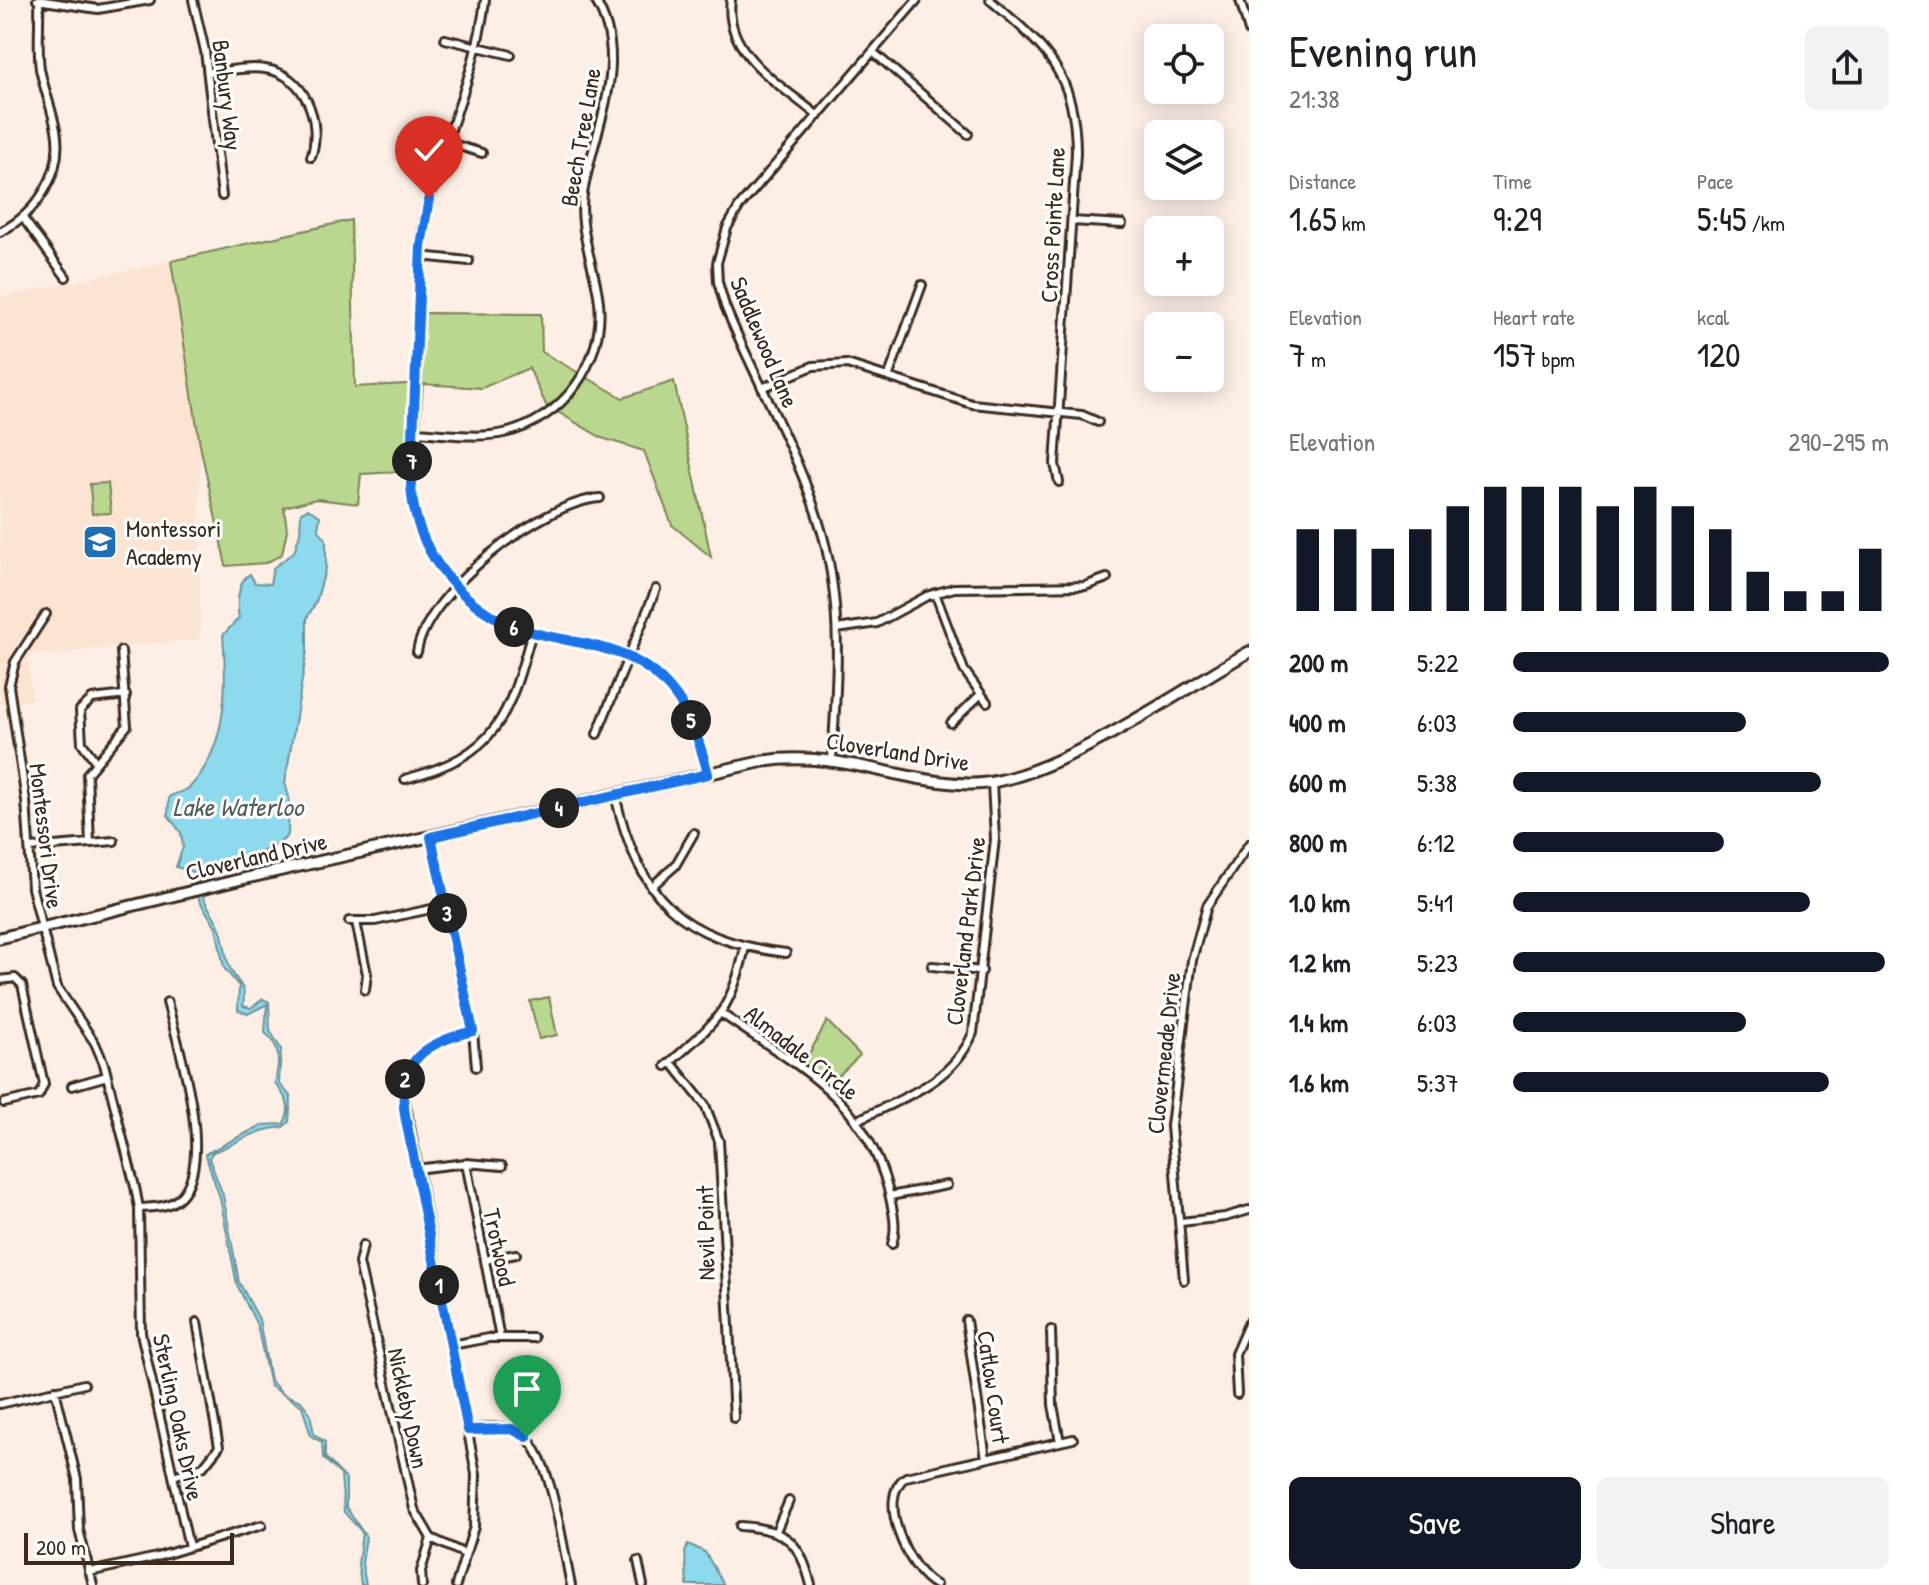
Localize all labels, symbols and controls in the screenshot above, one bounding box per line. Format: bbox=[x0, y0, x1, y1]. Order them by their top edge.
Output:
text: Evening run bbox=[1289, 21, 1477, 81]
map controls bbox=[1144, 24, 1224, 392]
button: locate bbox=[1144, 24, 1224, 104]
button: share bbox=[1805, 26, 1889, 110]
street label: Banbury Way bbox=[205, 38, 251, 152]
street label: Beech Tree Lane bbox=[552, 65, 608, 209]
text: 21:38 bbox=[1289, 81, 1340, 116]
pin bbox=[395, 116, 463, 198]
button: layers bbox=[1144, 120, 1224, 200]
icon: check bbox=[407, 128, 451, 172]
street label: Cross Pointe Lane bbox=[1032, 146, 1072, 304]
text: Distance bbox=[1289, 166, 1356, 196]
text: Time bbox=[1493, 166, 1532, 196]
text: Pace bbox=[1697, 166, 1734, 196]
text: 1.65 bbox=[1289, 196, 1337, 242]
text: 9:29 bbox=[1493, 196, 1542, 242]
text: 5:45 bbox=[1697, 196, 1746, 242]
text: km bbox=[1337, 208, 1366, 238]
text: /km bbox=[1746, 208, 1785, 238]
button: + bbox=[1144, 216, 1224, 296]
street label: Saddlewood Lane bbox=[723, 272, 807, 413]
text: Elevation bbox=[1289, 302, 1362, 332]
text: Heart rate bbox=[1493, 302, 1575, 332]
text: kcal bbox=[1697, 302, 1729, 332]
button: − bbox=[1144, 312, 1224, 392]
text: 7 bbox=[1289, 332, 1306, 378]
text: 157 bbox=[1493, 332, 1537, 378]
text: 120 bbox=[1697, 332, 1741, 378]
text: m bbox=[1306, 344, 1326, 374]
text: bpm bbox=[1537, 344, 1575, 374]
text: Elevation bbox=[1289, 424, 1375, 459]
text: 290–295 m bbox=[1788, 424, 1889, 459]
pin: 7 bbox=[392, 441, 432, 481]
text: 7 bbox=[407, 446, 417, 476]
place label: Montessori Academy bbox=[126, 512, 221, 572]
school or university icon: Montessori Academy bbox=[81, 523, 119, 561]
pin: 6 bbox=[494, 607, 534, 647]
text: 6 bbox=[510, 612, 518, 642]
text: 200 m bbox=[1289, 645, 1348, 680]
text: 5:22 bbox=[1417, 645, 1458, 680]
pin: 5 bbox=[671, 700, 711, 740]
text: 5 bbox=[686, 705, 696, 735]
text: 400 m bbox=[1289, 705, 1346, 740]
text: 6:03 bbox=[1417, 705, 1457, 740]
street label: Cloverland Drive bbox=[824, 724, 972, 778]
street label: Montessori Drive bbox=[22, 762, 72, 911]
text: 600 m bbox=[1289, 765, 1346, 800]
text: 5:38 bbox=[1417, 765, 1457, 800]
pin: 4 bbox=[539, 788, 579, 828]
water label: Lake Waterloo bbox=[173, 789, 306, 824]
text: 4 bbox=[555, 793, 563, 823]
street label: Cloverland Drive bbox=[182, 824, 330, 888]
text: 800 m bbox=[1289, 825, 1347, 860]
text: 6:12 bbox=[1417, 825, 1455, 860]
street label: Cloverland Park Drive bbox=[938, 834, 993, 1027]
text: 1.0 km bbox=[1289, 885, 1350, 920]
text: 5:41 bbox=[1417, 885, 1453, 920]
pin: 3 bbox=[427, 893, 467, 933]
text: 3 bbox=[442, 898, 452, 928]
text: 1.2 km bbox=[1289, 945, 1351, 980]
text: 5:23 bbox=[1417, 945, 1458, 980]
street label: Clovermeade Drive bbox=[1139, 970, 1187, 1135]
street label: Almadale Circle bbox=[738, 997, 866, 1107]
text: 1.4 km bbox=[1289, 1005, 1348, 1040]
text: 6:03 bbox=[1417, 1005, 1457, 1040]
pin: 2 bbox=[385, 1059, 425, 1099]
text: 2 bbox=[400, 1064, 410, 1094]
text: 1.6 km bbox=[1289, 1065, 1349, 1100]
text: 5:37 bbox=[1417, 1065, 1459, 1100]
street label: Nevil Point bbox=[688, 1185, 722, 1281]
street label: Trotwood bbox=[476, 1205, 524, 1289]
pin: 1 bbox=[419, 1265, 459, 1305]
text: 1 bbox=[435, 1270, 443, 1300]
street label: Catlow Court bbox=[970, 1329, 1018, 1446]
street label: Sterling Oaks Drive bbox=[146, 1331, 212, 1504]
street label: Nickleby Down bbox=[381, 1345, 437, 1471]
pin bbox=[493, 1355, 561, 1437]
icon: arrive bbox=[505, 1367, 549, 1411]
button: Save bbox=[1289, 1477, 1581, 1569]
button: Share bbox=[1597, 1477, 1889, 1569]
scale bar bbox=[24, 1529, 234, 1565]
text: 200 m bbox=[36, 1532, 86, 1562]

